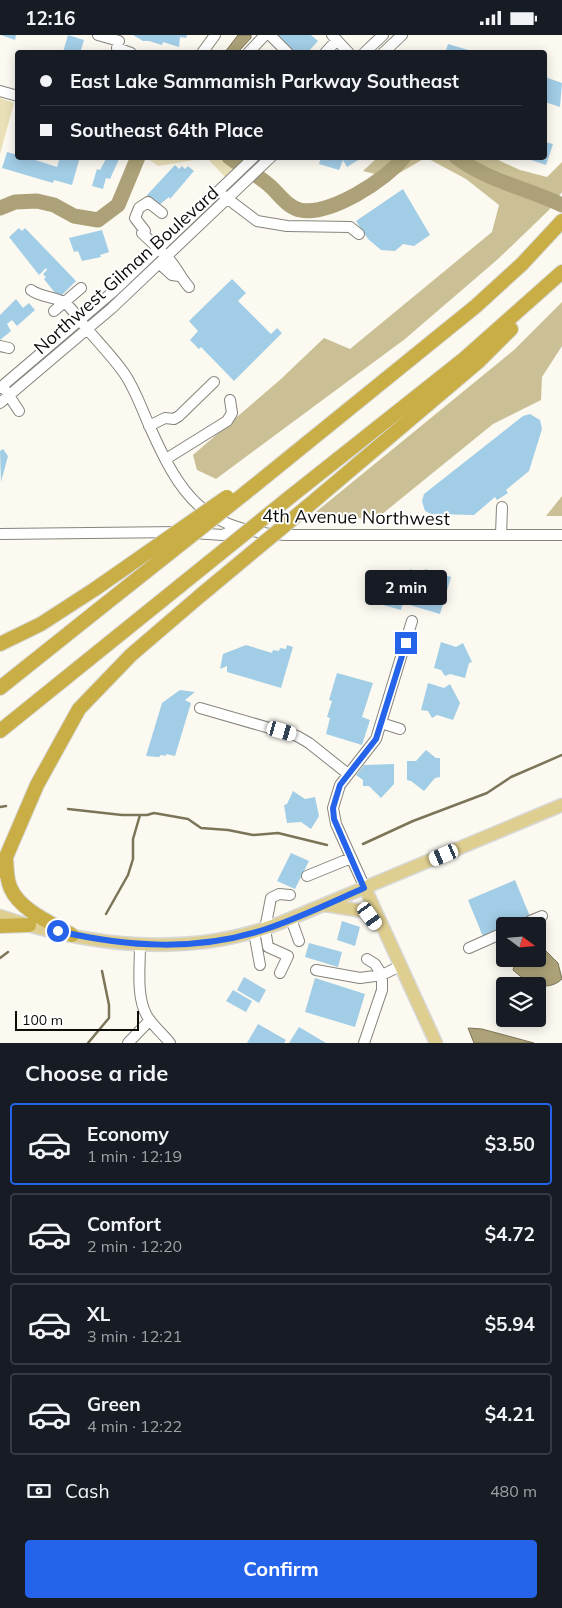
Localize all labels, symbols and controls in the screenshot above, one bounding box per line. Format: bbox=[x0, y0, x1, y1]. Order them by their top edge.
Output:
text: 12:16 bbox=[25, 6, 75, 30]
text: East Lake Sammamish Parkway Southeast bbox=[70, 69, 459, 93]
text: Southeast 64th Place bbox=[70, 118, 263, 142]
street label: Northwest Gilman Boulevard bbox=[29, 181, 223, 359]
street label: 4th Avenue Northwest bbox=[262, 504, 450, 530]
callout: 2 min bbox=[365, 571, 447, 605]
text: 2 min bbox=[385, 577, 427, 597]
route end bbox=[395, 632, 417, 654]
car bbox=[265, 720, 298, 742]
car bbox=[427, 842, 460, 868]
car bbox=[355, 899, 384, 933]
north arrow bbox=[496, 917, 546, 967]
map controls bbox=[496, 917, 546, 1027]
route start bbox=[47, 920, 69, 942]
button: layers bbox=[496, 977, 546, 1027]
scale bar bbox=[15, 1008, 139, 1031]
text: 100 m bbox=[22, 1011, 63, 1029]
text: Choose a ride bbox=[25, 1059, 168, 1087]
icon: car bbox=[27, 1122, 72, 1167]
text: Economy bbox=[87, 1122, 169, 1146]
text: $3.50 bbox=[485, 1132, 535, 1156]
text: 1 min · 12:19 bbox=[87, 1146, 182, 1166]
icon: car bbox=[27, 1212, 72, 1257]
text: Comfort bbox=[87, 1212, 161, 1236]
text: $4.72 bbox=[485, 1222, 535, 1246]
text: 2 min · 12:20 bbox=[87, 1236, 182, 1256]
icon: car bbox=[27, 1302, 72, 1347]
text: XL bbox=[87, 1302, 110, 1326]
text: $5.94 bbox=[485, 1312, 535, 1336]
text: 3 min · 12:21 bbox=[87, 1326, 182, 1346]
icon: car bbox=[27, 1392, 72, 1437]
text: Green bbox=[87, 1392, 141, 1416]
text: $4.21 bbox=[485, 1402, 535, 1426]
text: 4 min · 12:22 bbox=[87, 1416, 182, 1436]
icon: cash bbox=[25, 1477, 53, 1505]
text: Cash bbox=[65, 1479, 110, 1503]
text: 480 m bbox=[490, 1481, 537, 1501]
button: Confirm bbox=[25, 1540, 537, 1598]

